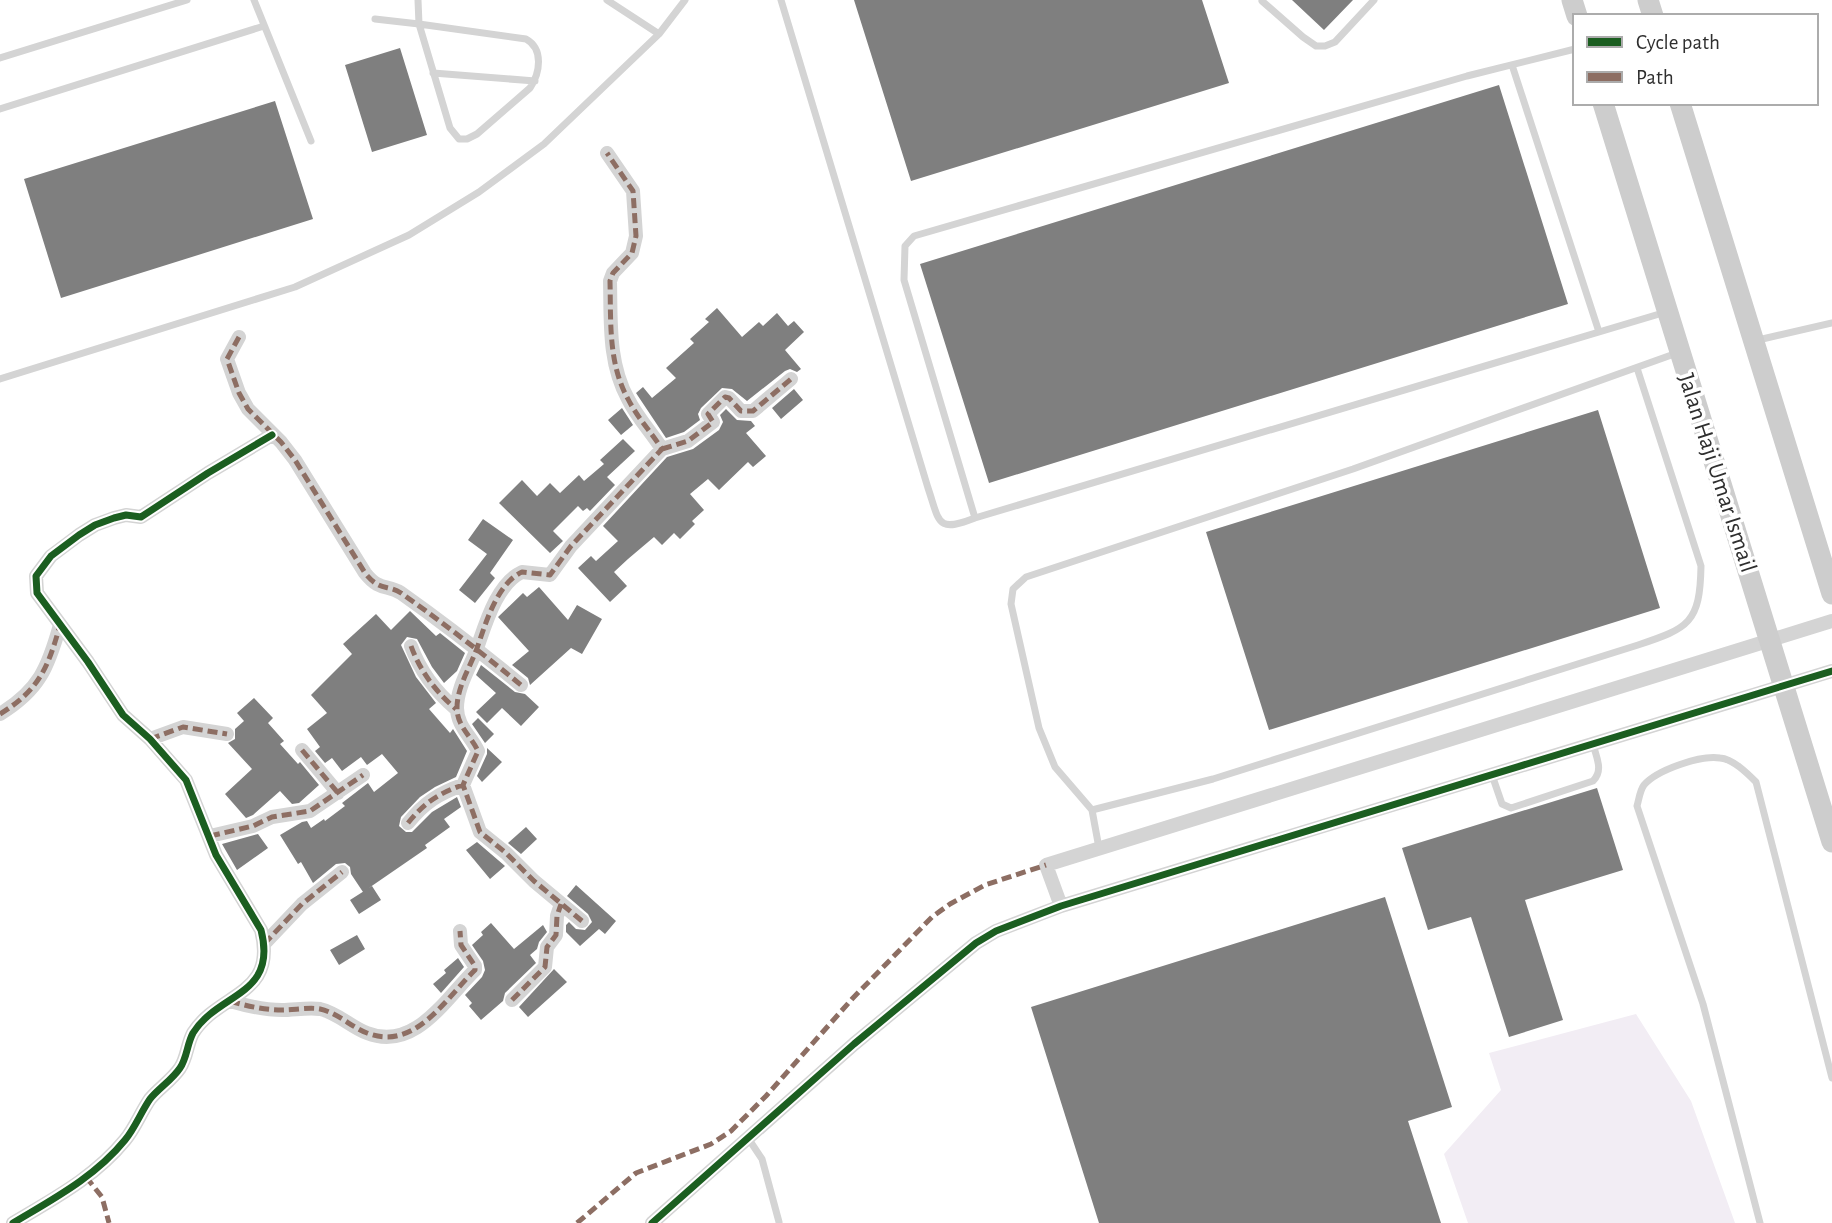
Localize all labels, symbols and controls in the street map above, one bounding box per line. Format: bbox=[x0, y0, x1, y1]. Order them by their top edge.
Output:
legend bbox=[1573, 14, 1818, 105]
text: Cycle path bbox=[1636, 32, 1720, 53]
text: Path bbox=[1636, 67, 1674, 88]
street label: Jalan Haji Umar Ismail bbox=[1674, 371, 1760, 575]

